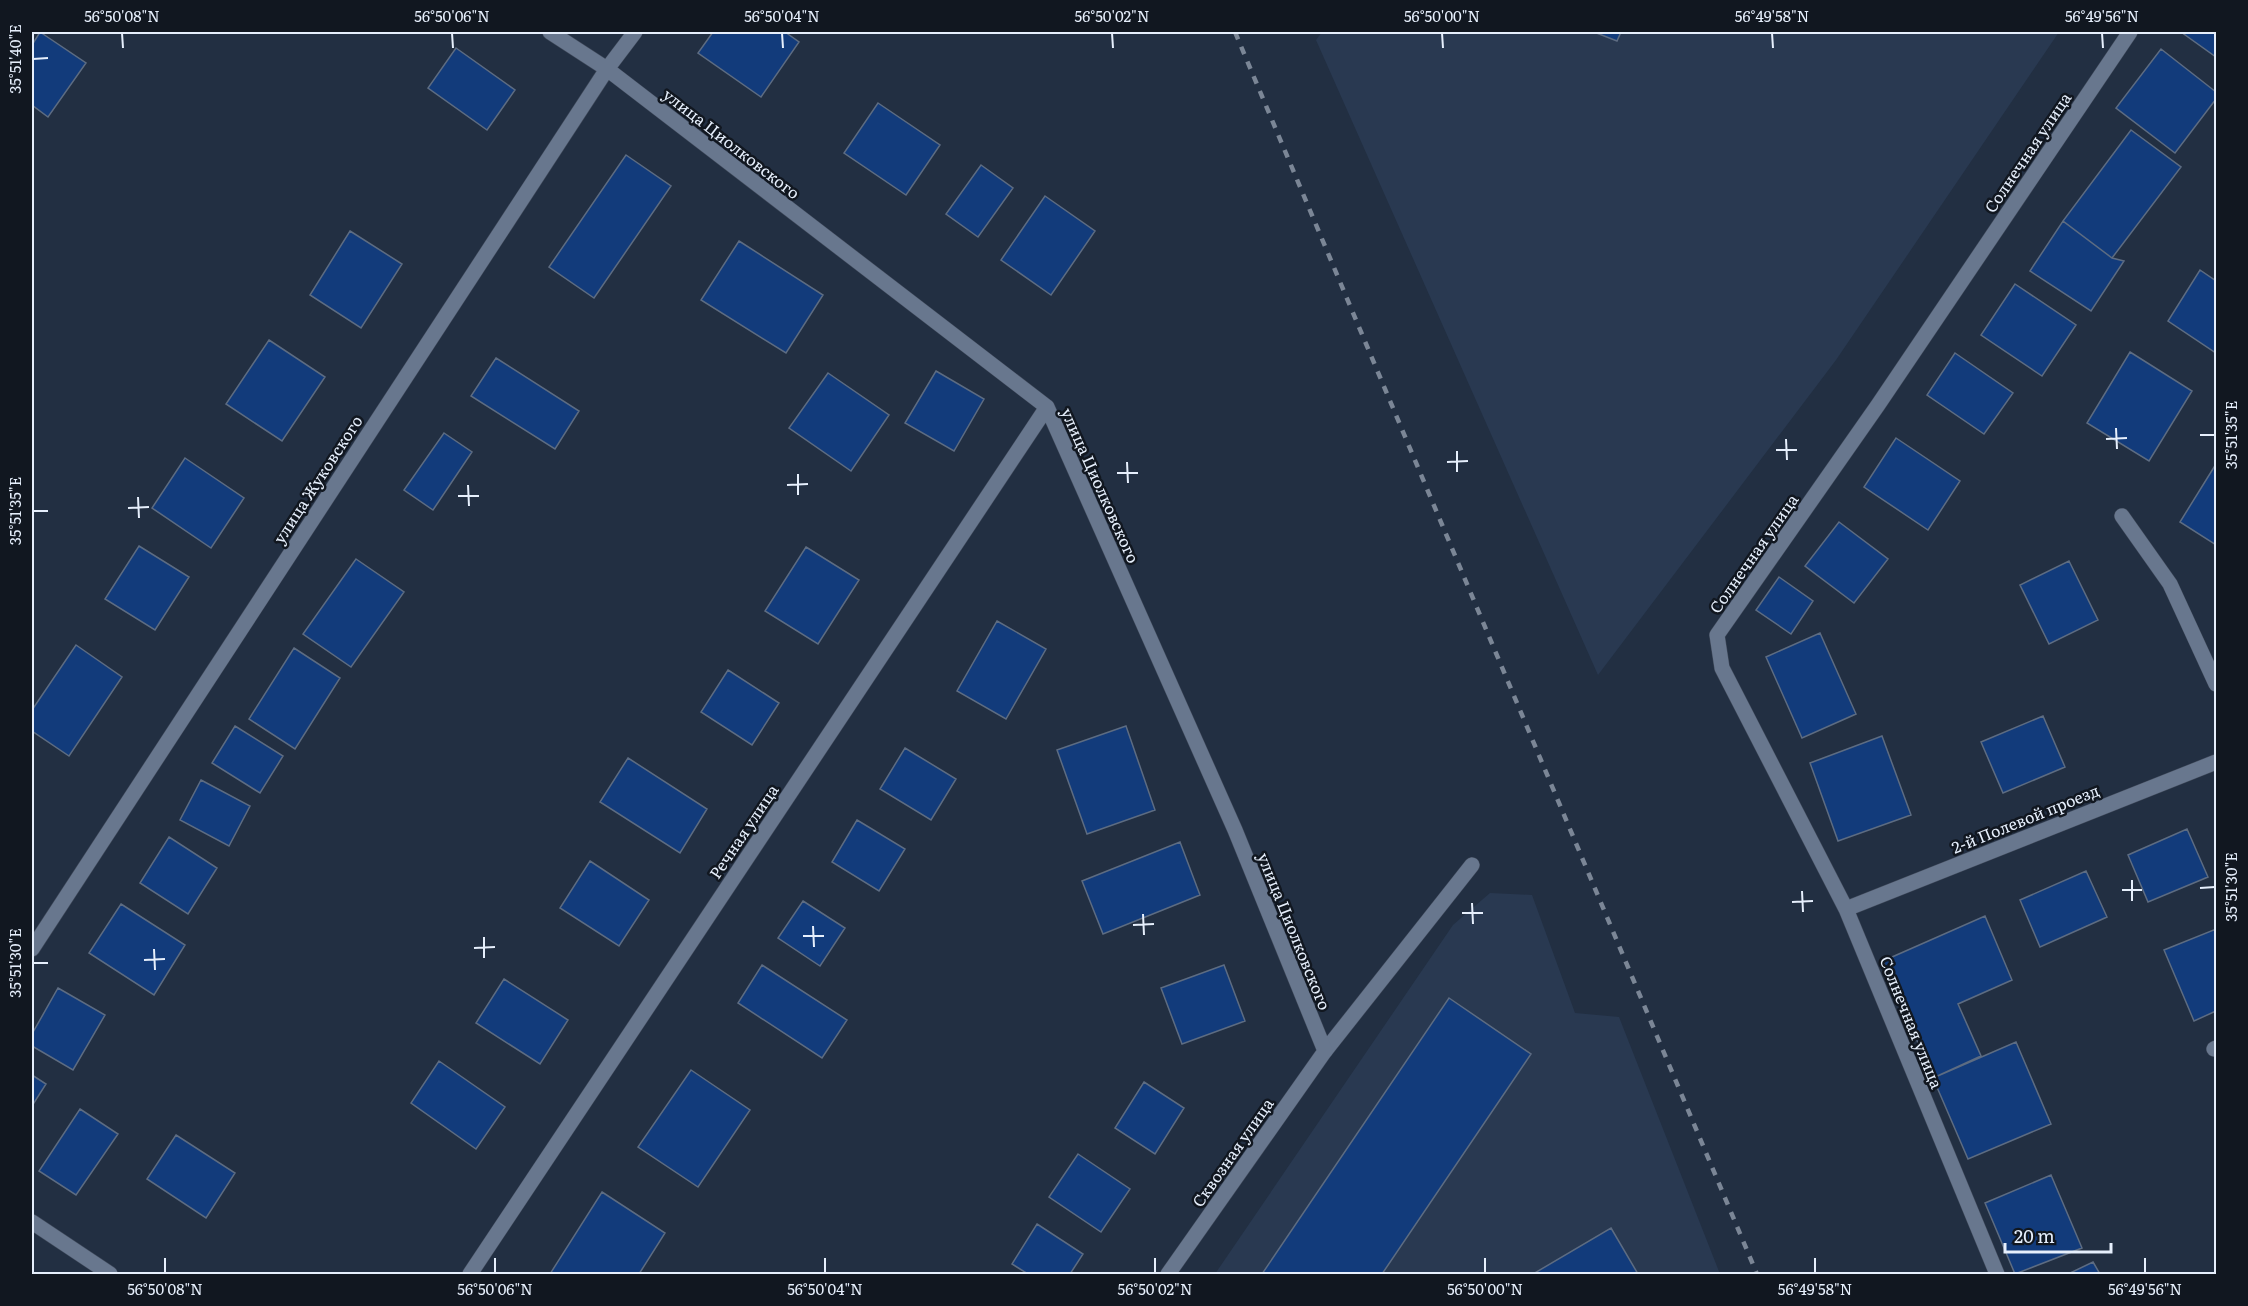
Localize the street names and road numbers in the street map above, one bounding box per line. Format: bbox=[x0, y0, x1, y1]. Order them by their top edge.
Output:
street label: улица Циолковского bbox=[659, 82, 805, 204]
street label: Солнечная улица bbox=[1978, 87, 2077, 217]
street label: улица Циолковского bbox=[1056, 404, 1146, 566]
street label: улица Жуковского bbox=[266, 410, 368, 548]
street label: Солнечная улица bbox=[1703, 488, 1803, 618]
street label: 2-й Полевой проезд bbox=[1948, 777, 2102, 859]
street label: Речная улица bbox=[703, 779, 784, 883]
street label: улица Циолковского bbox=[1252, 849, 1338, 1013]
street label: Солнечная улица bbox=[1874, 952, 1950, 1092]
street label: Сквозная улица bbox=[1185, 1092, 1279, 1211]

